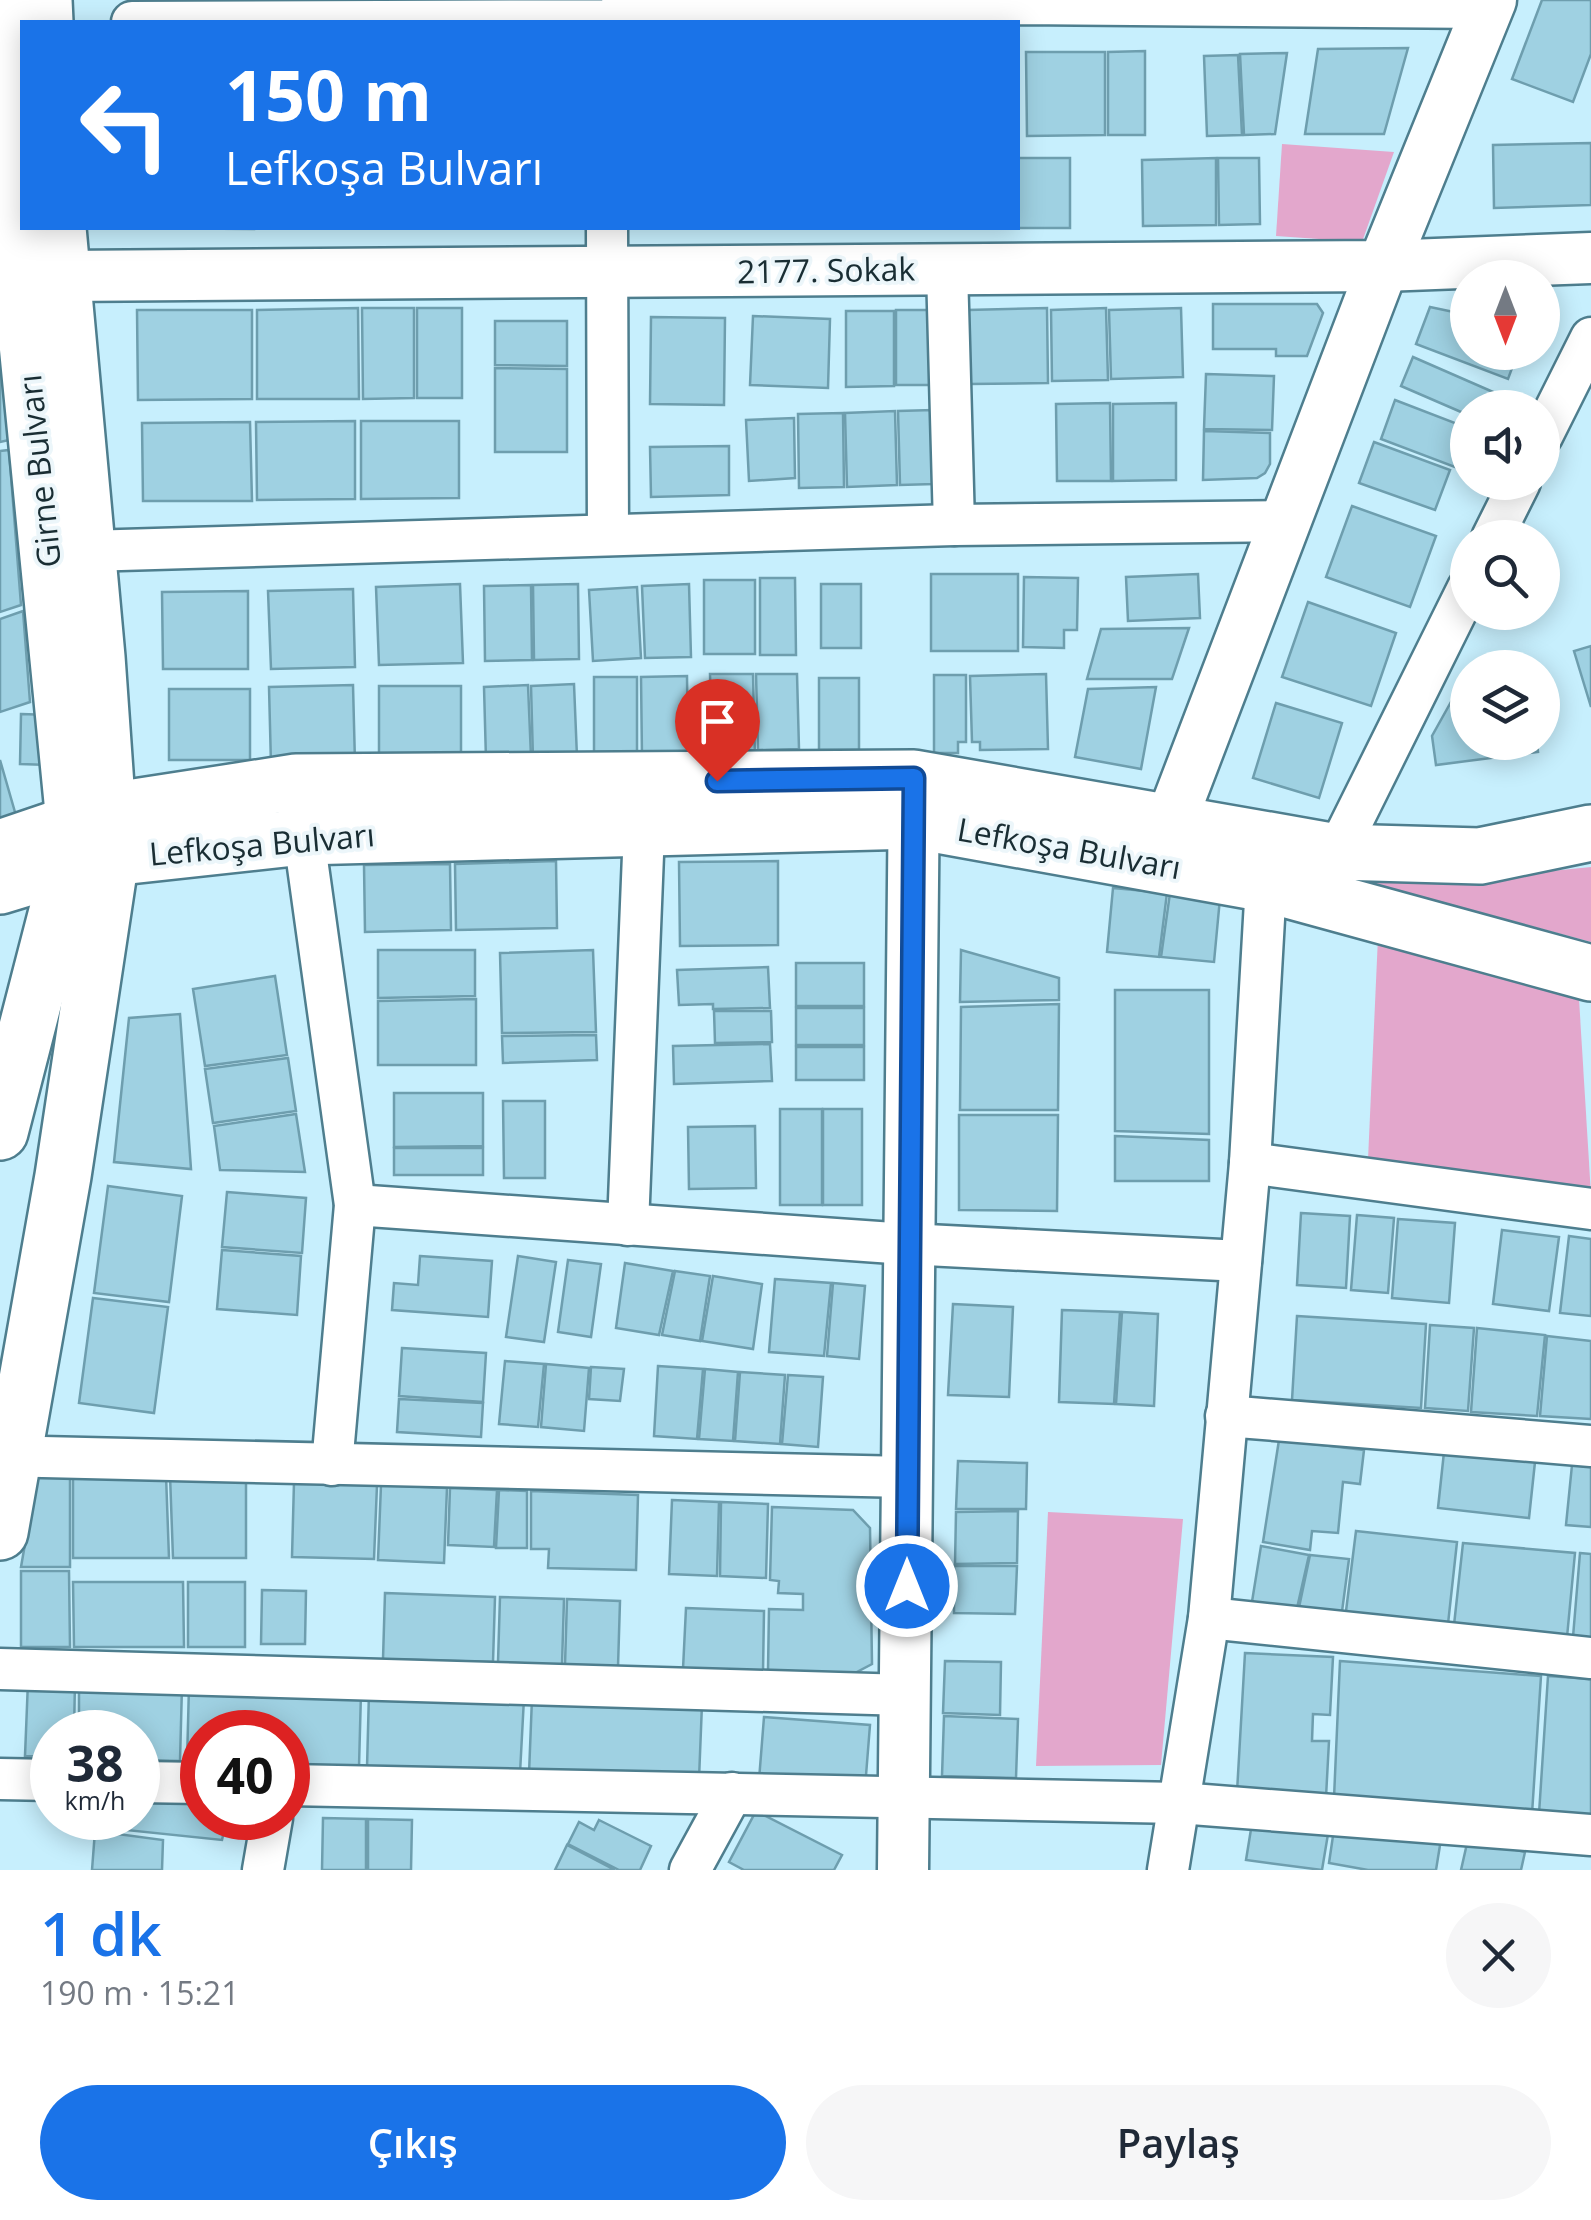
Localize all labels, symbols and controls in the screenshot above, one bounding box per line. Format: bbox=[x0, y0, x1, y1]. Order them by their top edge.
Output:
text: 150 m bbox=[225, 46, 432, 142]
icon: left bbox=[60, 60, 190, 190]
text: Lefkoşa Bulvarı bbox=[225, 137, 543, 198]
street label: 2177. Sokak bbox=[737, 246, 916, 293]
north arrow bbox=[1450, 260, 1560, 370]
map controls bbox=[1450, 260, 1560, 760]
street label: Girne Bulvarı bbox=[7, 373, 70, 570]
button: sound bbox=[1450, 390, 1560, 500]
button: search bbox=[1450, 520, 1560, 630]
button: layers bbox=[1450, 650, 1560, 760]
pin bbox=[675, 679, 760, 782]
icon: arrive bbox=[690, 694, 745, 749]
street label: Lefkoşa Bulvarı bbox=[954, 807, 1184, 888]
street label: Lefkoşa Bulvarı bbox=[147, 812, 376, 875]
position arrow bbox=[855, 1534, 959, 1638]
speed limit sign: 40 bbox=[180, 1710, 310, 1840]
text: 38 bbox=[66, 1729, 124, 1797]
text: km/h bbox=[65, 1783, 125, 1817]
text: 1 dk bbox=[40, 1892, 162, 1974]
button: close bbox=[1446, 1903, 1551, 2008]
text: 190 m · 15:21 bbox=[40, 1971, 239, 2014]
button: Çıkış bbox=[40, 2085, 786, 2200]
button: Paylaş bbox=[806, 2085, 1551, 2200]

